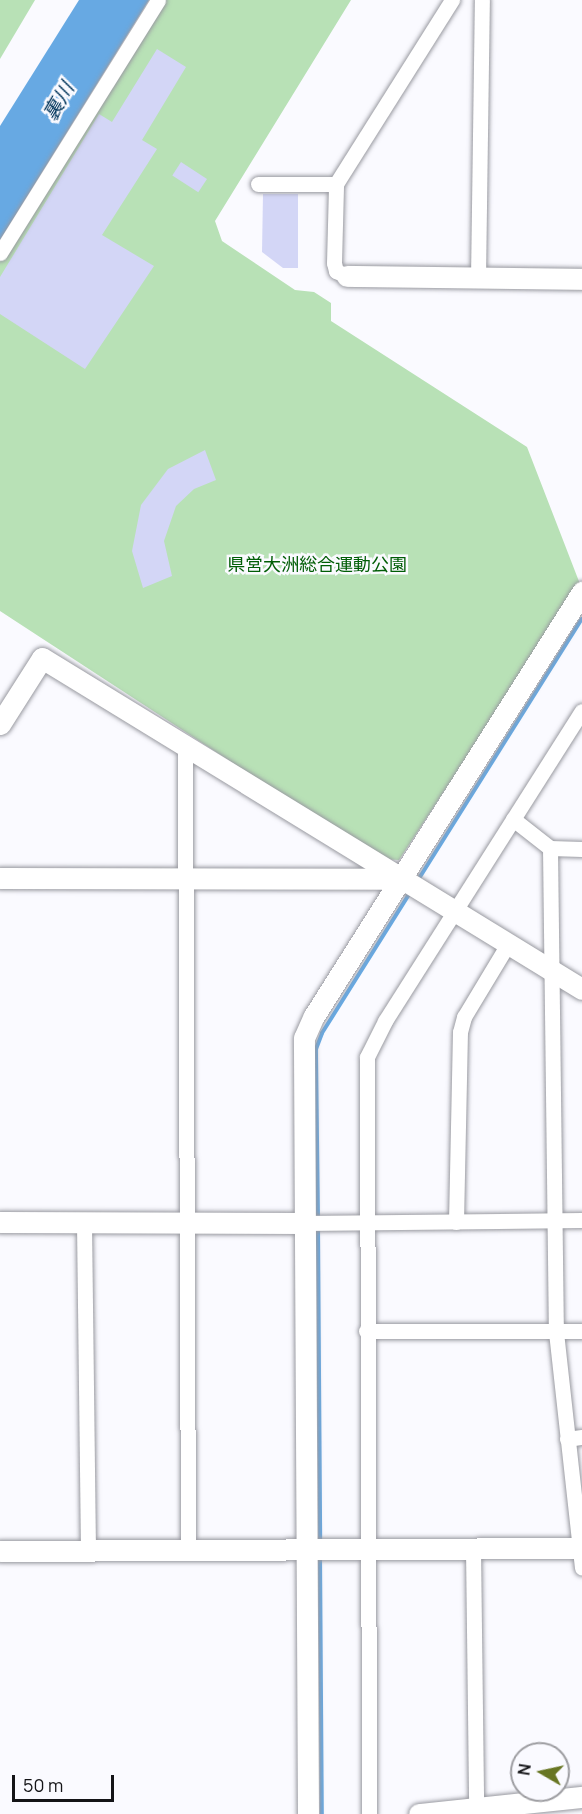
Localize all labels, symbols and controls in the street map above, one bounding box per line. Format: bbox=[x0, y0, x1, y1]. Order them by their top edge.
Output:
water label: 裏川 bbox=[38, 78, 78, 124]
park label: 県営大洲総合運動公園 bbox=[227, 553, 407, 575]
north arrow bbox=[510, 1742, 570, 1802]
text: N bbox=[512, 1762, 536, 1777]
scale bar bbox=[15, 1763, 117, 1801]
text: 50 m bbox=[23, 1773, 63, 1797]

